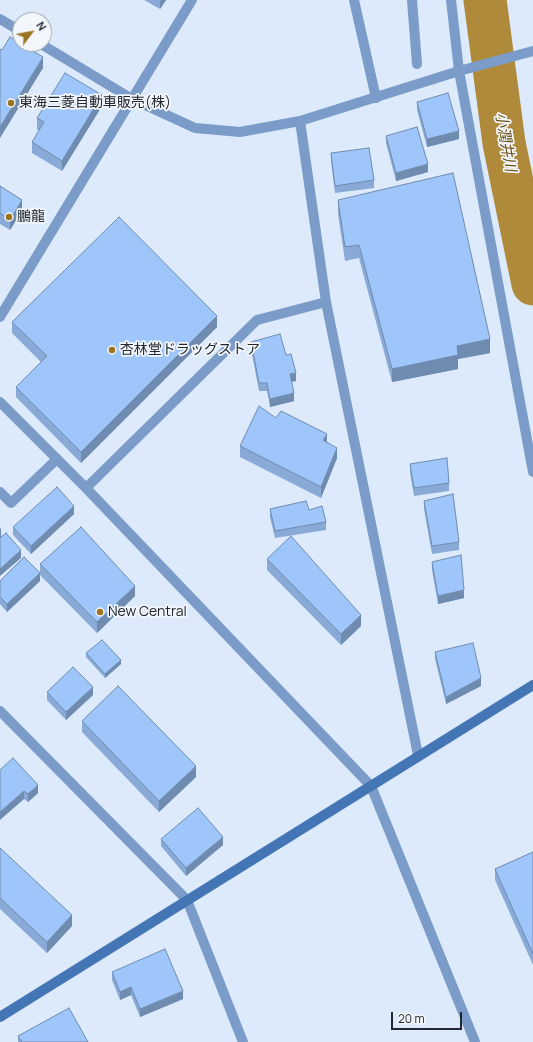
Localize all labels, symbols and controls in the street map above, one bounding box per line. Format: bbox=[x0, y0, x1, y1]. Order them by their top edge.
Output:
north arrow bbox=[12, 12, 52, 52]
text: N bbox=[33, 19, 50, 33]
place label: 東海三菱自動車販売(株) bbox=[19, 95, 171, 111]
marker: 東海三菱自動車販売(株) bbox=[6, 98, 16, 108]
water label: 小潤井川 bbox=[491, 111, 519, 173]
place label: 鵬龍 bbox=[17, 209, 45, 225]
marker: 鵬龍 bbox=[4, 212, 14, 222]
place label: 杏林堂ドラッグストア bbox=[120, 342, 260, 358]
marker: 杏林堂ドラッグストア bbox=[107, 345, 117, 355]
place label: New Central bbox=[108, 604, 187, 620]
marker: New Central bbox=[95, 607, 105, 617]
scale bar bbox=[393, 1004, 464, 1030]
text: 20 m bbox=[398, 1010, 425, 1027]

